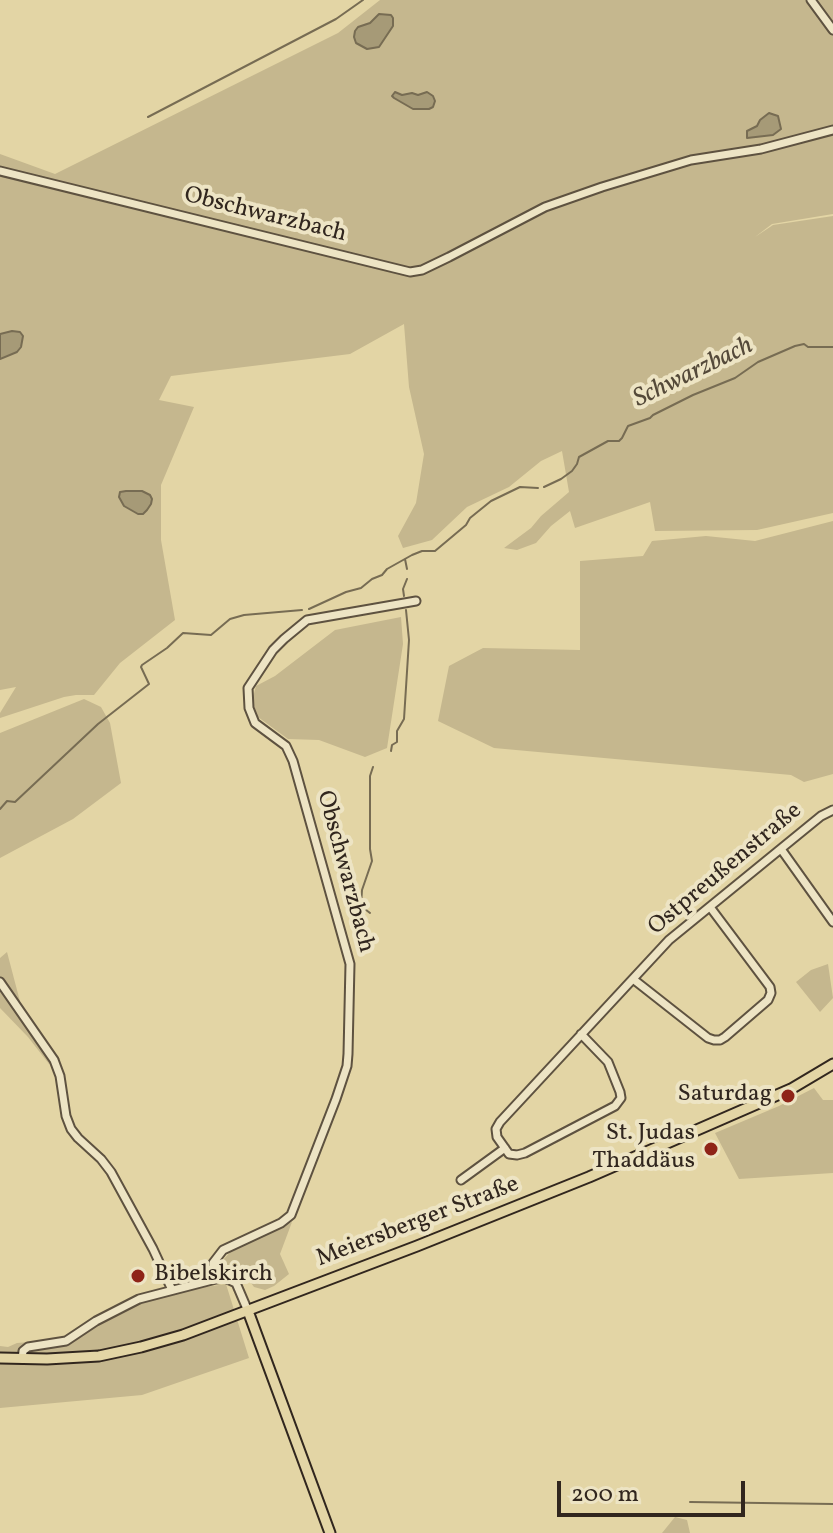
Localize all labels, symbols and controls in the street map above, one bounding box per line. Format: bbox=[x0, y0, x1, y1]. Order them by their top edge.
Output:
street label: Obschwarzbach bbox=[181, 182, 349, 250]
water label: Schwarzbach bbox=[629, 332, 759, 416]
street label: Obschwarzbach bbox=[309, 788, 379, 956]
street label: Ostpreußenstraße bbox=[643, 797, 809, 943]
place label: Saturdag bbox=[677, 1082, 772, 1110]
marker: Saturdag bbox=[779, 1087, 797, 1105]
place label: St. Judas Thaddäus bbox=[592, 1121, 695, 1177]
marker: St. Judas Thaddäus bbox=[702, 1140, 720, 1158]
street label: Meiersberger Straße bbox=[313, 1171, 523, 1275]
place label: Bibelskirch bbox=[154, 1262, 273, 1290]
marker: Bibelskirch bbox=[129, 1267, 147, 1285]
scale bar bbox=[561, 1465, 749, 1515]
text: 200 m bbox=[571, 1478, 639, 1512]

